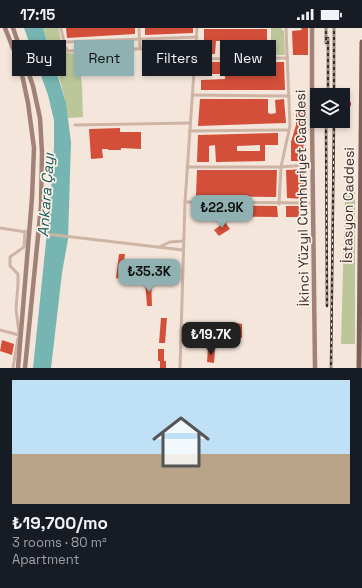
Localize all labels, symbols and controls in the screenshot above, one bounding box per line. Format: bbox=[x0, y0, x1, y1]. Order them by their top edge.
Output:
text: 17:15 bbox=[20, 5, 55, 24]
chip: Buy bbox=[12, 40, 66, 76]
chip: Rent bbox=[74, 40, 134, 76]
chip: Filters bbox=[142, 40, 212, 76]
chip: New bbox=[220, 40, 276, 76]
map controls bbox=[310, 88, 350, 128]
button: layers bbox=[310, 88, 350, 128]
street label: İkinci Yüzyıl Cumhuriyet Caddesi bbox=[291, 90, 313, 306]
street label: İstasyon Caddesi bbox=[338, 147, 358, 263]
water label: Ankara Çayı bbox=[33, 151, 58, 238]
pin: ₺22.9K bbox=[189, 195, 255, 229]
text: ₺22.9K bbox=[200, 199, 244, 216]
pin: ₺35.3K bbox=[116, 259, 182, 293]
text: ₺35.3K bbox=[127, 263, 171, 280]
pin: ₺19.7K bbox=[178, 322, 244, 356]
text: ₺19.7K bbox=[191, 326, 231, 343]
icon: home bbox=[145, 406, 217, 478]
text: ₺19,700/mo bbox=[12, 512, 108, 534]
text: 3 rooms · 80 m² bbox=[12, 534, 107, 551]
text: Apartment bbox=[12, 551, 80, 568]

